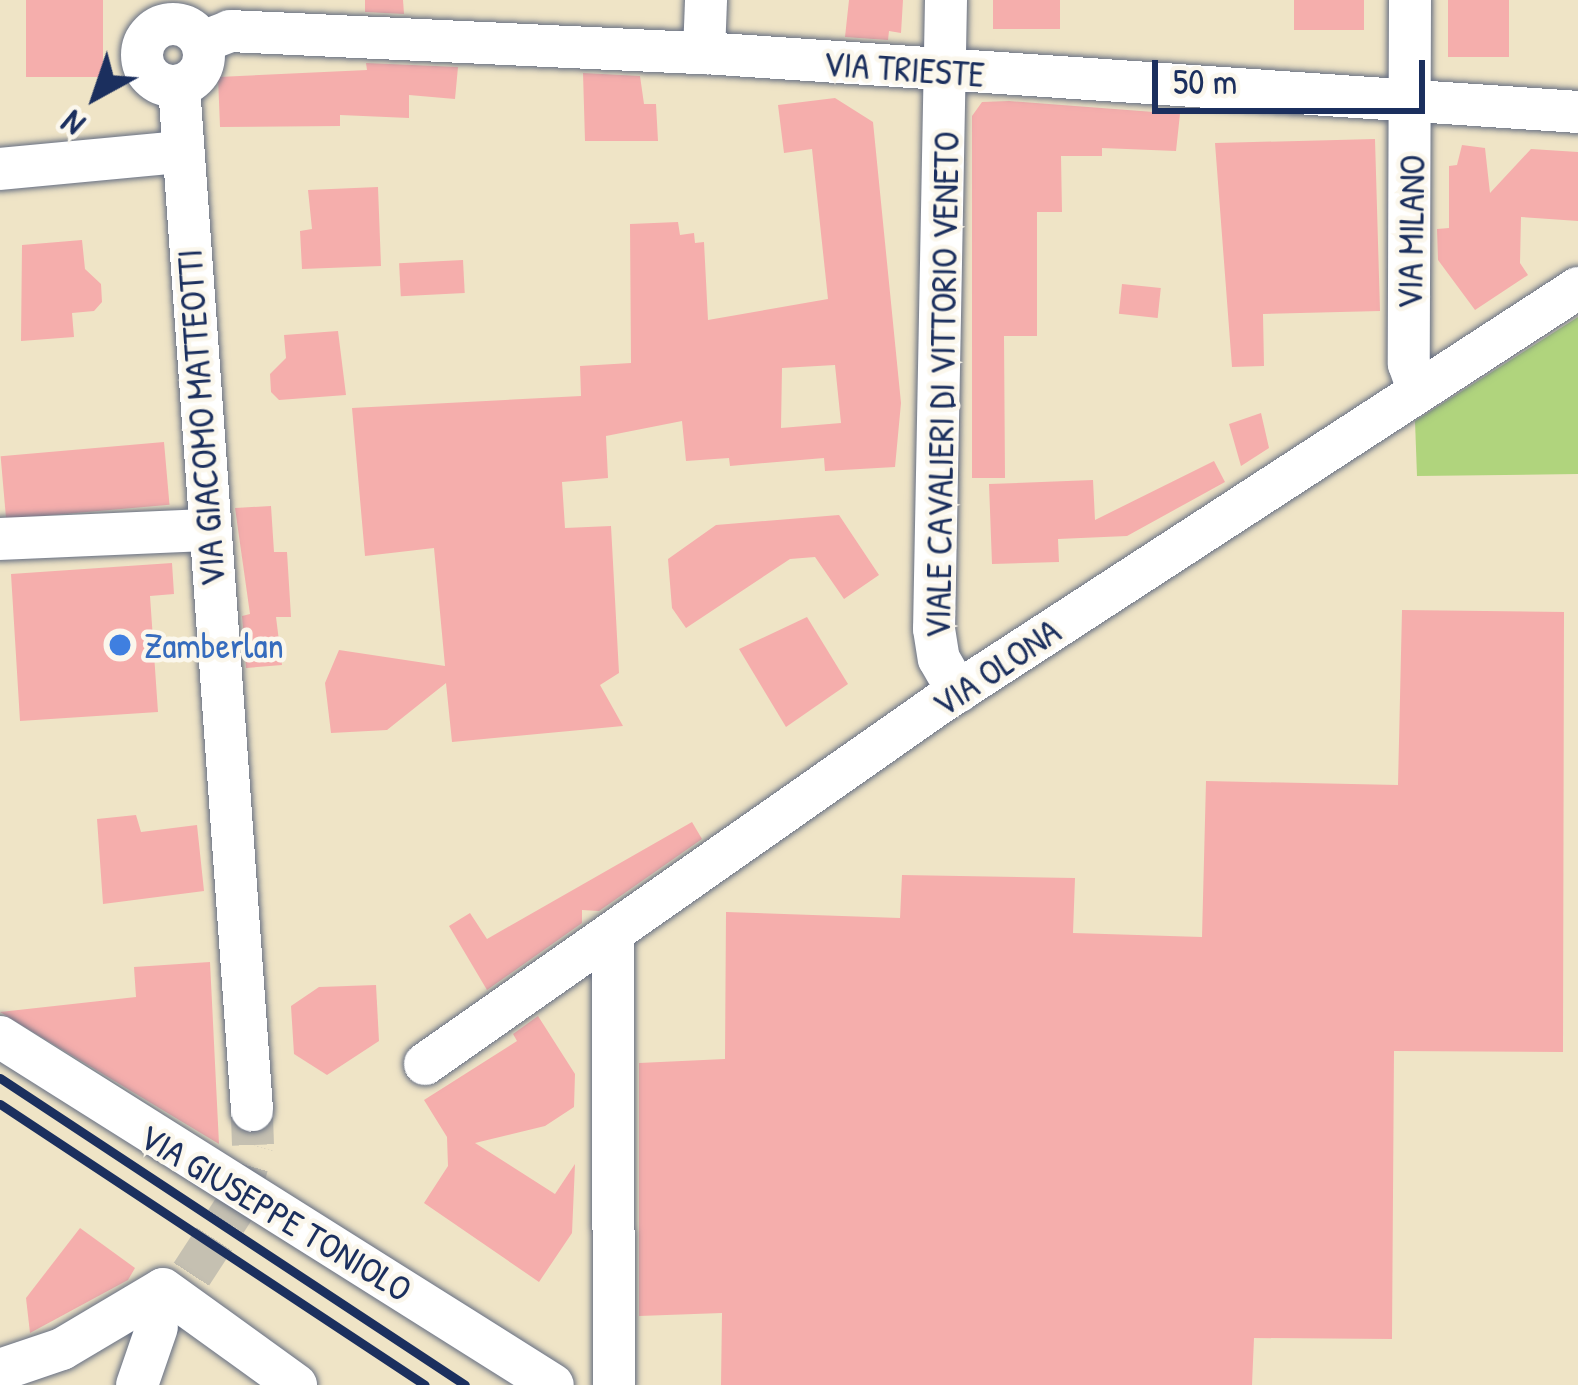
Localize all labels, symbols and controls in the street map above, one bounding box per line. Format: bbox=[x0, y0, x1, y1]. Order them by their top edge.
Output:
north arrow bbox=[36, 36, 156, 156]
scale bar bbox=[1158, 36, 1431, 110]
street label: VIA TRIESTE bbox=[822, 41, 986, 95]
text: 50 m bbox=[1173, 56, 1237, 105]
text: N bbox=[52, 101, 94, 146]
street label: VIALE CAVALIERI DI VITTORIO VENETO bbox=[915, 131, 967, 639]
street label: VIA MILANO bbox=[1387, 154, 1433, 310]
street label: VIA GIACOMO MATTEOTTI bbox=[167, 248, 233, 588]
street label: VIA OLONA bbox=[924, 609, 1068, 725]
place label: Zamberlan bbox=[144, 623, 284, 667]
marker: Zamberlan bbox=[107, 632, 133, 658]
street label: VIA GIUSEPPE TONIOLO bbox=[132, 1114, 420, 1310]

